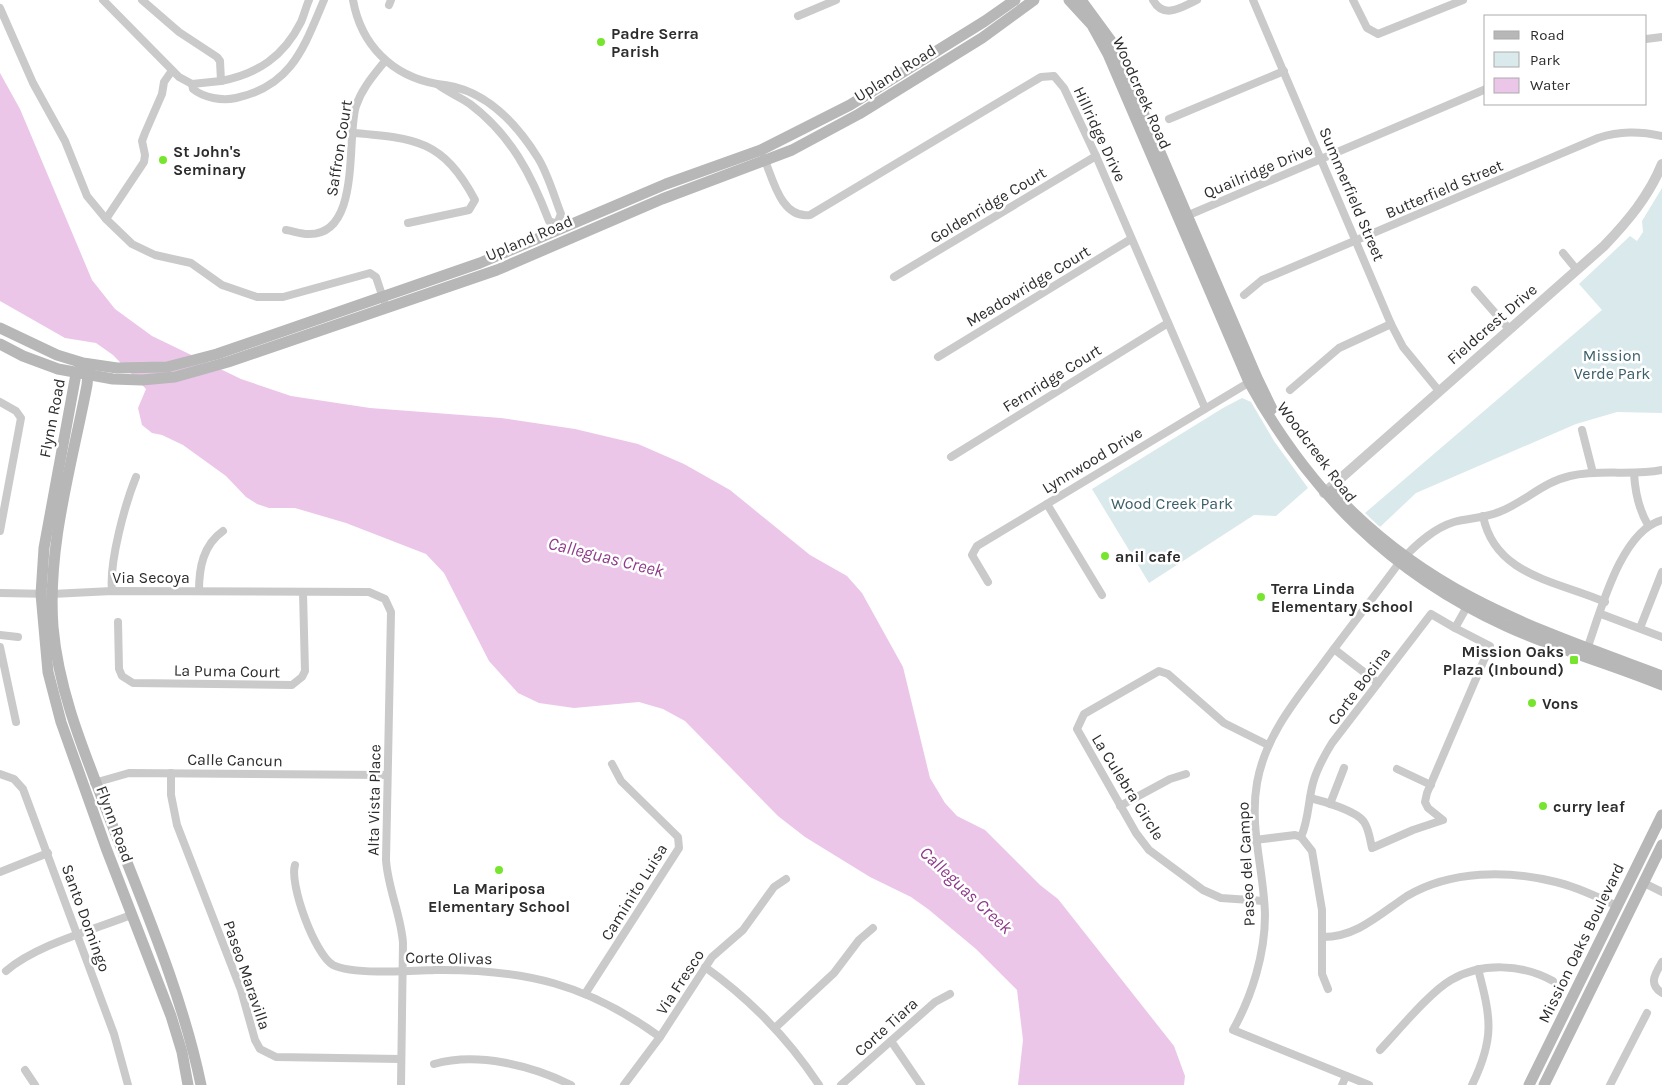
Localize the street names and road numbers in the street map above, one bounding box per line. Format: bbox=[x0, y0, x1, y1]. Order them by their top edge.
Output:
street label: Woodcreek Road bbox=[1109, 34, 1175, 152]
street label: Upland Road bbox=[851, 40, 939, 106]
street label: Hillridge Drive bbox=[1070, 83, 1130, 185]
street label: Saffron Court bbox=[322, 98, 356, 198]
street label: Summerfield Street bbox=[1315, 124, 1389, 264]
street label: Quailridge Drive bbox=[1201, 139, 1315, 203]
street label: Butterfield Street bbox=[1382, 156, 1506, 222]
street label: Goldenridge Court bbox=[927, 163, 1049, 247]
street label: Upland Road bbox=[483, 211, 575, 265]
street label: Meadowridge Court bbox=[962, 241, 1094, 331]
street label: Fieldcrest Drive bbox=[1443, 280, 1541, 368]
street label: Fernridge Court bbox=[999, 340, 1105, 416]
street label: Flynn Road bbox=[35, 377, 69, 459]
street label: Woodcreek Road bbox=[1273, 398, 1361, 506]
street label: Lynnwood Drive bbox=[1038, 423, 1146, 497]
street label: Via Secoya bbox=[112, 568, 190, 587]
street label: Corte Bocina bbox=[1324, 643, 1394, 729]
street label: La Puma Court bbox=[174, 661, 280, 681]
street label: La Culebra Circle bbox=[1088, 730, 1168, 844]
street label: Alta Vista Place bbox=[364, 744, 384, 856]
street label: Calle Cancun bbox=[187, 750, 283, 770]
street label: Flynn Road bbox=[92, 783, 138, 865]
street label: Paseo del Campo bbox=[1233, 801, 1259, 927]
street label: Caminito Luisa bbox=[597, 840, 671, 944]
street label: Mission Oaks Boulevard bbox=[1534, 860, 1628, 1026]
street label: Santo Domingo bbox=[58, 862, 114, 974]
street label: Paseo Maravilla bbox=[219, 918, 275, 1032]
street label: Via Fresco bbox=[652, 946, 708, 1018]
street label: Corte Olivas bbox=[405, 948, 493, 968]
street label: Corte Tiara bbox=[850, 994, 922, 1060]

